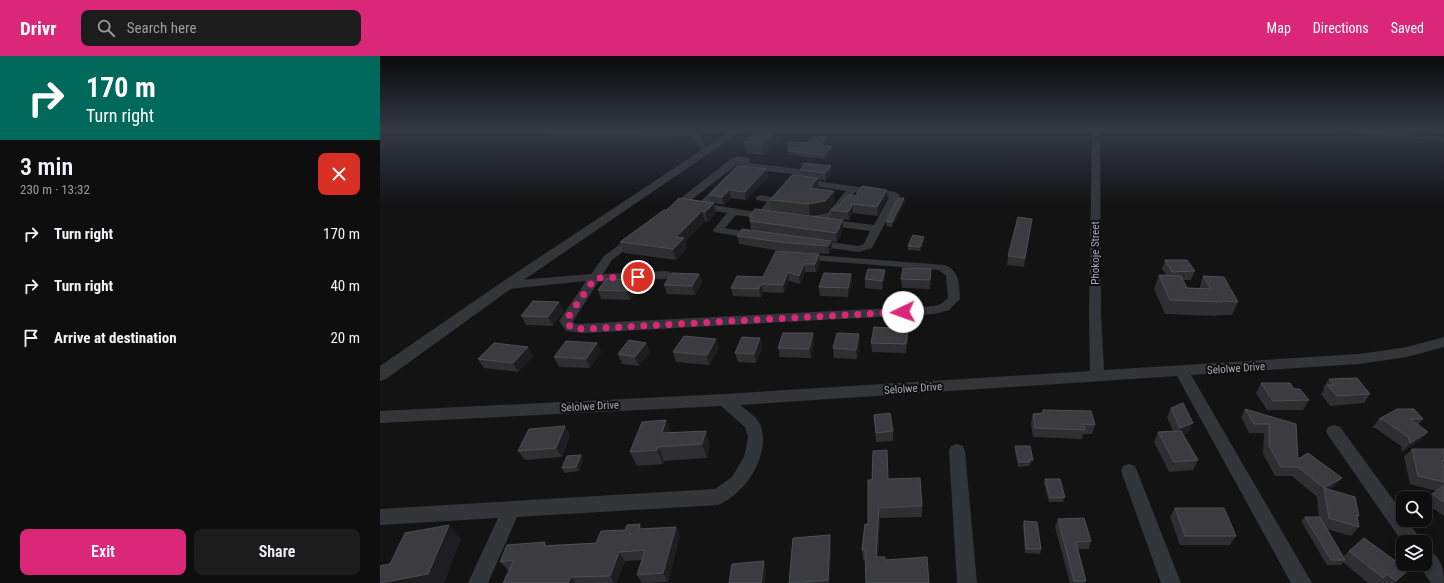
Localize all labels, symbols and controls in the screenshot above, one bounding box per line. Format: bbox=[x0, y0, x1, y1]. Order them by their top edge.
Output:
search box bbox=[81, 10, 361, 46]
text: Drivr bbox=[20, 17, 57, 40]
icon: search bbox=[95, 17, 117, 39]
text: Search here bbox=[127, 19, 196, 37]
text: Map bbox=[1267, 20, 1291, 36]
text: Directions bbox=[1313, 20, 1369, 36]
text: Saved bbox=[1391, 20, 1424, 36]
text: 170 m bbox=[86, 71, 156, 104]
icon: right bbox=[20, 72, 72, 124]
text: Turn right bbox=[86, 105, 154, 126]
text: 3 min bbox=[20, 153, 73, 181]
button: close bbox=[318, 153, 360, 195]
text: 230 m · 13:32 bbox=[20, 182, 90, 197]
street label: Phokoje Street bbox=[1089, 221, 1102, 285]
icon: right bbox=[20, 223, 42, 245]
text: Turn right bbox=[54, 225, 113, 243]
text: 170 m bbox=[323, 225, 360, 243]
pin bbox=[621, 260, 655, 294]
icon: arrive bbox=[627, 266, 649, 288]
icon: right bbox=[20, 275, 42, 297]
text: Turn right bbox=[54, 277, 113, 295]
text: 40 m bbox=[330, 277, 360, 295]
position arrow bbox=[882, 291, 924, 333]
icon: arrive bbox=[20, 327, 42, 349]
text: Arrive at destination bbox=[54, 329, 177, 347]
text: 20 m bbox=[330, 329, 360, 347]
street label: Selolwe Drive bbox=[1207, 360, 1266, 377]
street label: Selolwe Drive bbox=[884, 380, 943, 397]
street label: Selolwe Drive bbox=[561, 398, 619, 415]
map controls bbox=[1396, 491, 1432, 571]
button: search bbox=[1396, 491, 1432, 527]
button: Exit bbox=[20, 529, 186, 575]
button: Share bbox=[194, 529, 360, 575]
button: layers bbox=[1396, 535, 1432, 571]

